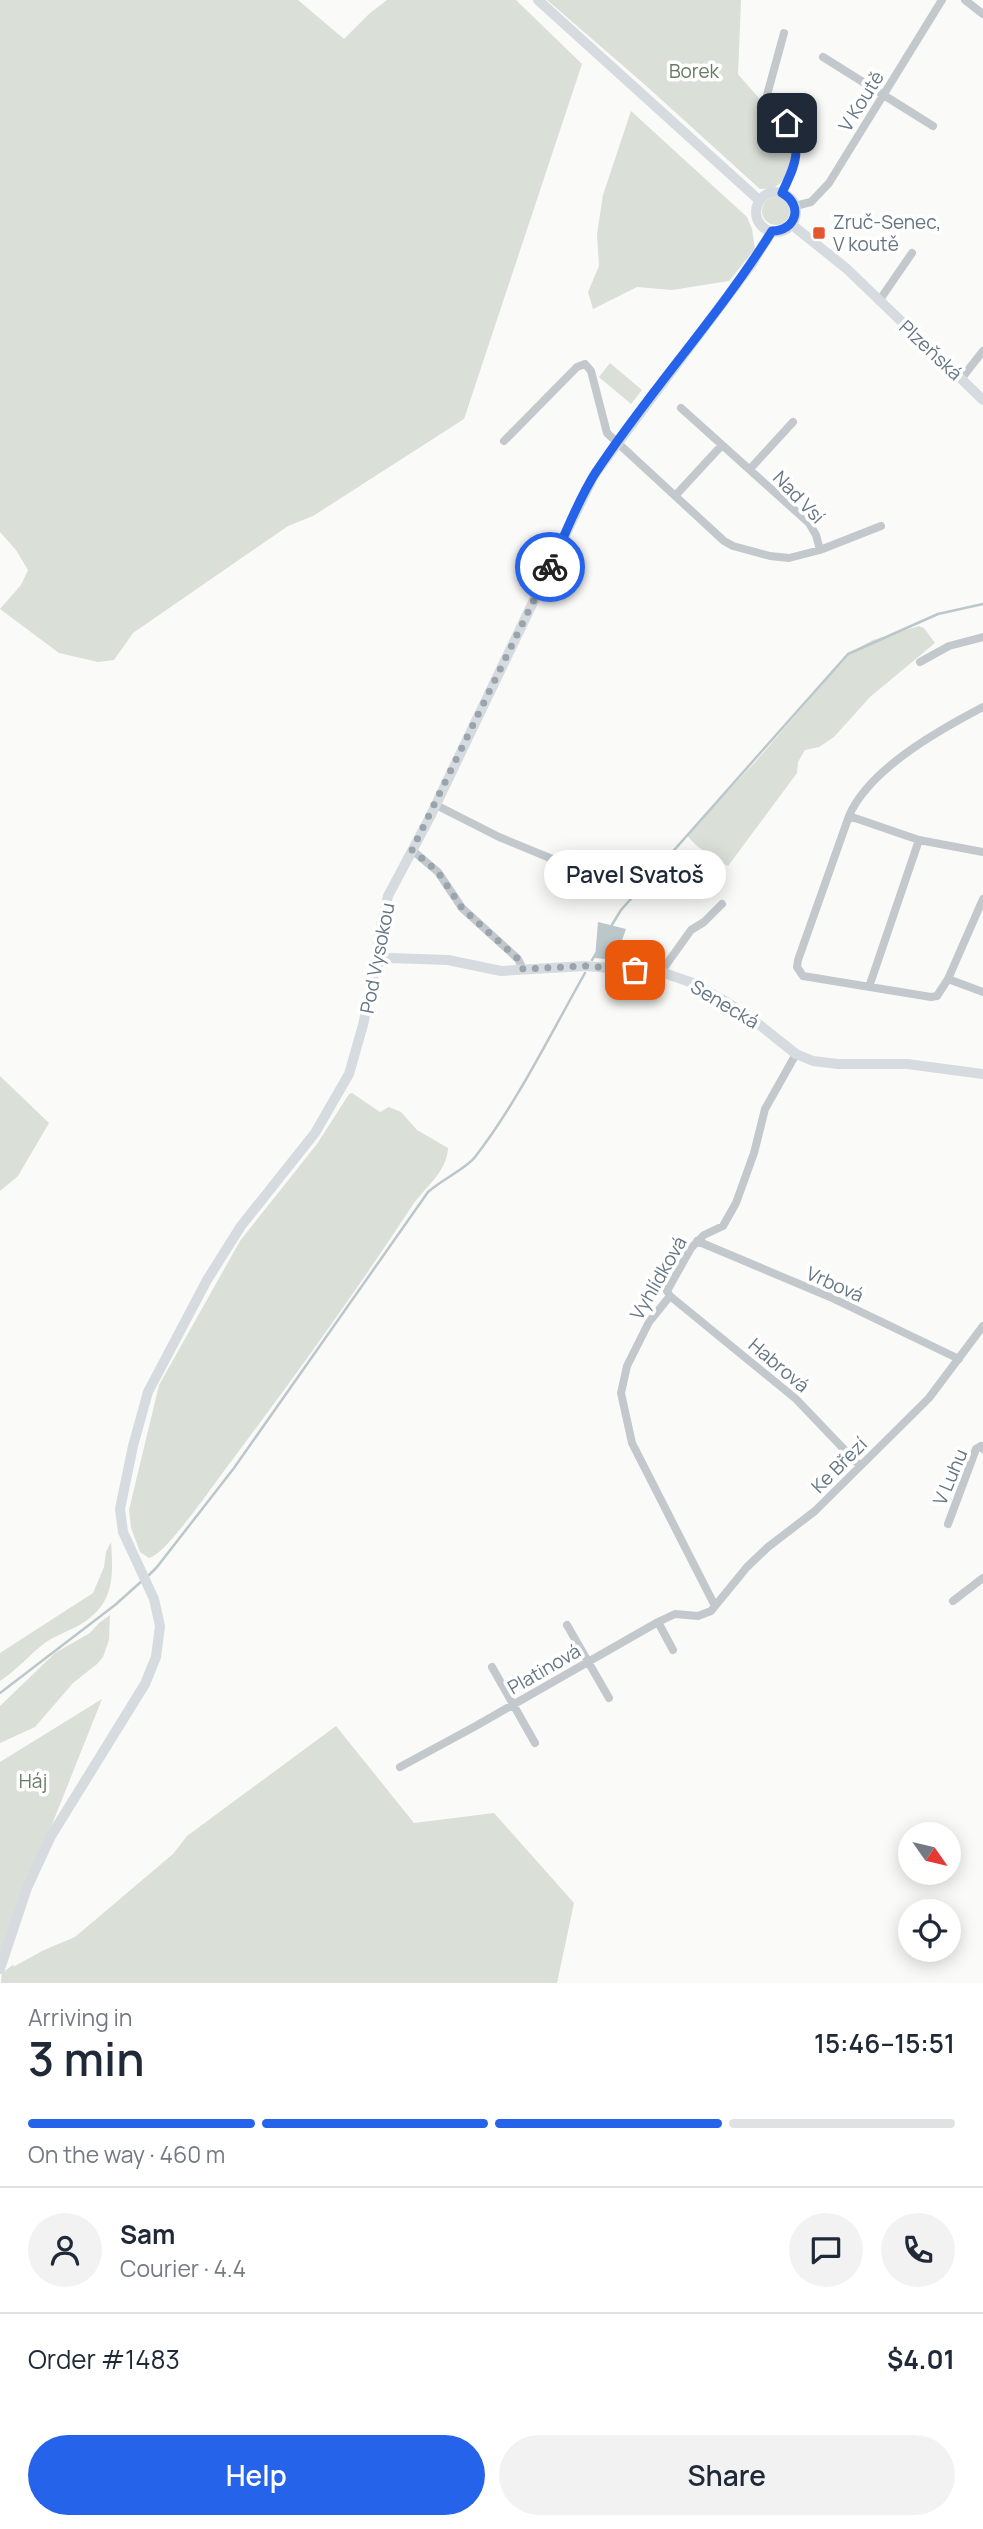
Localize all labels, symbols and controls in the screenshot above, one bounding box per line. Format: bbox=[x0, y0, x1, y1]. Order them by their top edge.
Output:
park label: Borek bbox=[669, 58, 720, 84]
street label: V Koutě bbox=[832, 66, 890, 136]
pin bbox=[757, 93, 817, 153]
icon: home bbox=[768, 104, 806, 142]
place label: Zruč-Senec, V koutě bbox=[833, 209, 941, 257]
marker: Zruč-Senec, V koutě bbox=[811, 225, 827, 241]
street label: Plzeňská bbox=[894, 314, 968, 386]
street label: Nad Vsí bbox=[767, 465, 831, 529]
courier bbox=[515, 532, 585, 602]
icon: bike bbox=[531, 548, 569, 586]
callout: Pavel Svatoš bbox=[544, 851, 726, 900]
text: Pavel Svatoš bbox=[566, 858, 704, 890]
street label: Pod Vysokou bbox=[354, 900, 400, 1016]
pin bbox=[605, 940, 665, 1000]
icon: bag bbox=[616, 951, 654, 989]
street label: Senecká bbox=[686, 973, 764, 1035]
street label: Vyhlídková bbox=[624, 1231, 692, 1325]
street label: Vrbová bbox=[802, 1260, 868, 1308]
street label: Habrová bbox=[743, 1332, 815, 1398]
street label: Ke Březí bbox=[805, 1431, 873, 1499]
street label: V Luhu bbox=[927, 1445, 973, 1509]
street label: Platinová bbox=[503, 1638, 585, 1700]
park label: Háj bbox=[19, 1768, 47, 1794]
north arrow bbox=[898, 1822, 961, 1885]
map controls bbox=[898, 1822, 961, 1962]
button: locate bbox=[898, 1899, 961, 1962]
text: Arriving in bbox=[28, 2001, 133, 2033]
text: 15:46–15:51 bbox=[814, 2025, 955, 2061]
text: 3 min bbox=[28, 2027, 145, 2090]
text: On the way · 460 m bbox=[28, 2138, 225, 2170]
button: person bbox=[28, 2213, 102, 2287]
button: chat bbox=[789, 2213, 863, 2287]
button: phone bbox=[881, 2213, 955, 2287]
text: Sam bbox=[120, 2216, 175, 2252]
text: Courier · 4.4 bbox=[120, 2252, 246, 2284]
text: Order #1483 bbox=[28, 2341, 180, 2377]
text: $4.01 bbox=[887, 2341, 955, 2377]
button: Help bbox=[28, 2435, 485, 2515]
button: Share bbox=[499, 2435, 955, 2515]

